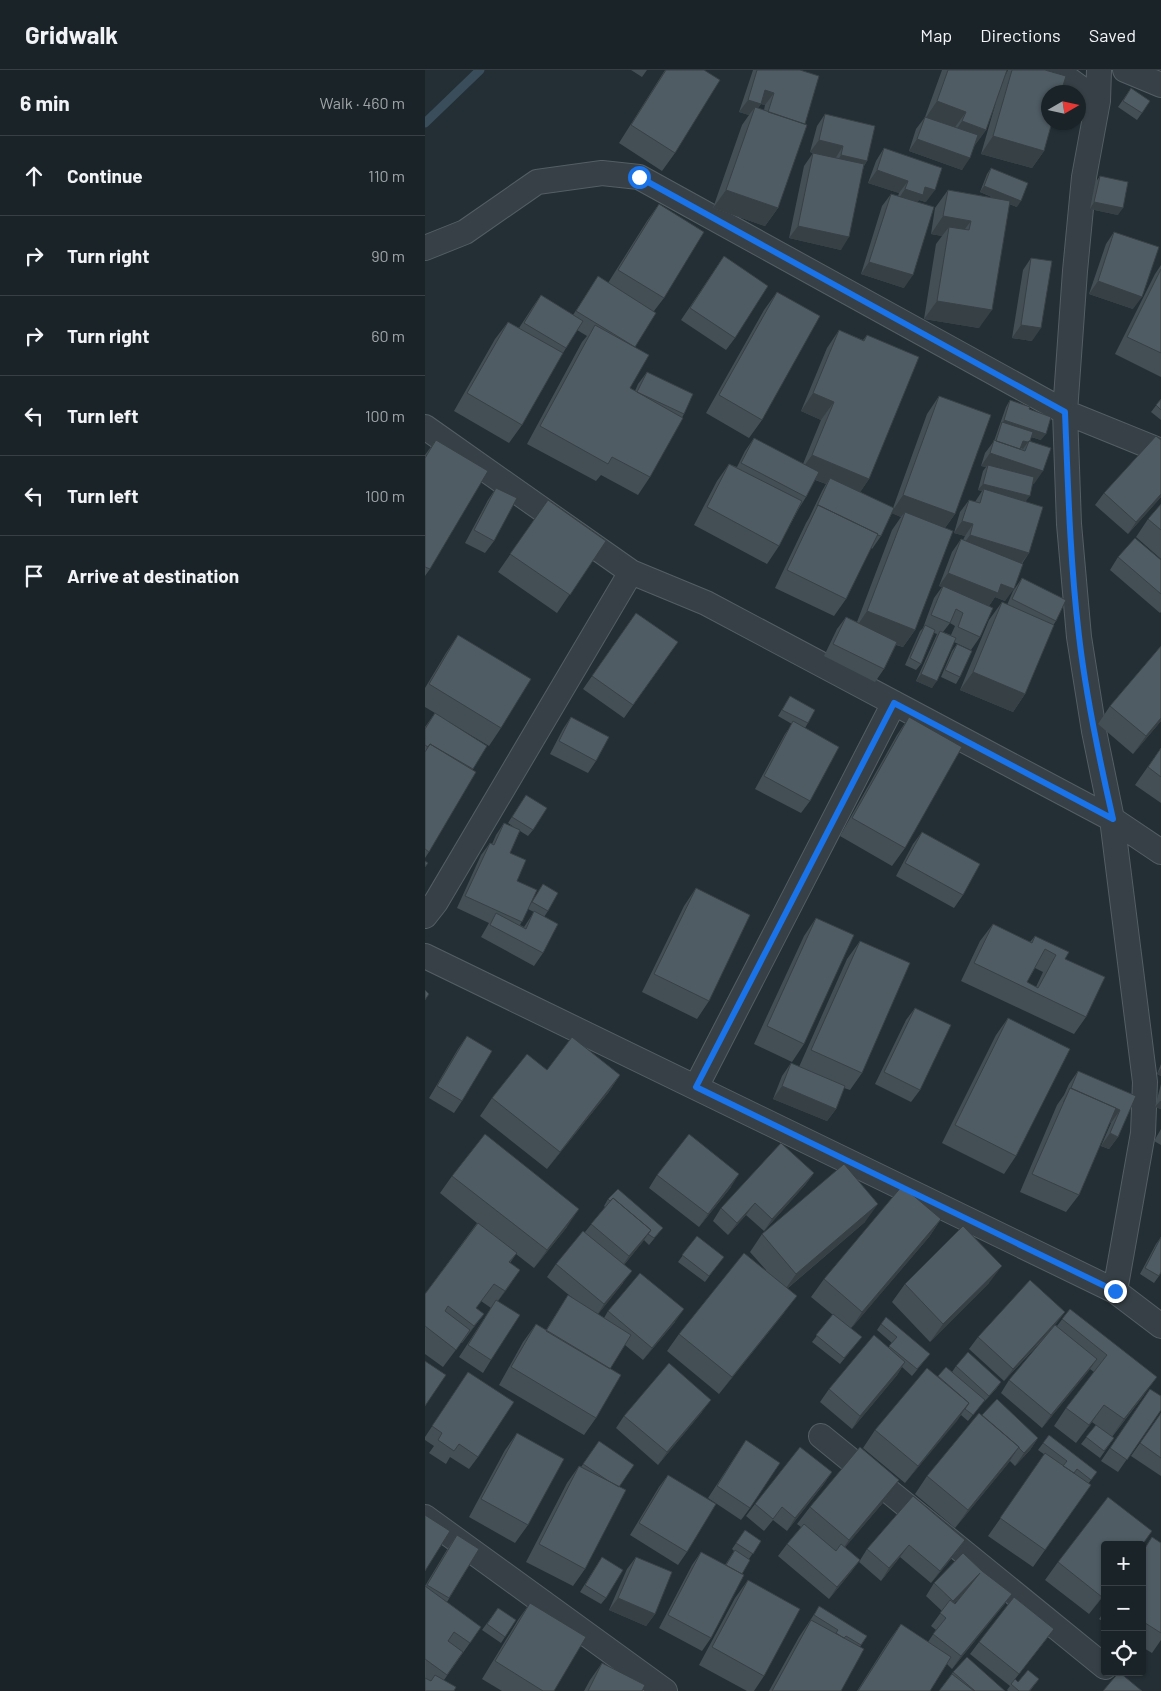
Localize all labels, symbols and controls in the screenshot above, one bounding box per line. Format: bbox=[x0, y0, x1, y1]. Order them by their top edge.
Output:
text: Gridwalk bbox=[25, 20, 118, 49]
text: Map bbox=[920, 24, 952, 46]
text: Directions bbox=[980, 24, 1061, 46]
text: Saved bbox=[1089, 24, 1136, 46]
north arrow bbox=[1041, 85, 1086, 130]
text: 6 min bbox=[20, 90, 70, 115]
text: Walk · 460 m bbox=[320, 93, 405, 112]
icon: ahead bbox=[20, 162, 48, 190]
text: Continue bbox=[67, 164, 143, 187]
text: 110 m bbox=[368, 166, 405, 185]
route start bbox=[628, 166, 651, 189]
icon: right bbox=[20, 242, 48, 270]
text: Turn right bbox=[67, 244, 149, 267]
text: 90 m bbox=[371, 246, 405, 265]
icon: right bbox=[20, 322, 48, 350]
text: Turn right bbox=[67, 324, 149, 347]
text: 60 m bbox=[371, 326, 405, 345]
icon: left bbox=[20, 402, 48, 430]
text: Turn left bbox=[67, 404, 138, 427]
text: 100 m bbox=[365, 406, 405, 425]
icon: left bbox=[20, 482, 48, 510]
text: Turn left bbox=[67, 484, 138, 507]
text: 100 m bbox=[365, 486, 405, 505]
icon: arrive bbox=[20, 562, 48, 590]
text: Arrive at destination bbox=[67, 564, 239, 587]
route end bbox=[1104, 1280, 1127, 1303]
map controls bbox=[1101, 1541, 1146, 1676]
button: + bbox=[1101, 1541, 1146, 1586]
button: − bbox=[1101, 1586, 1146, 1631]
button: locate bbox=[1101, 1631, 1146, 1676]

